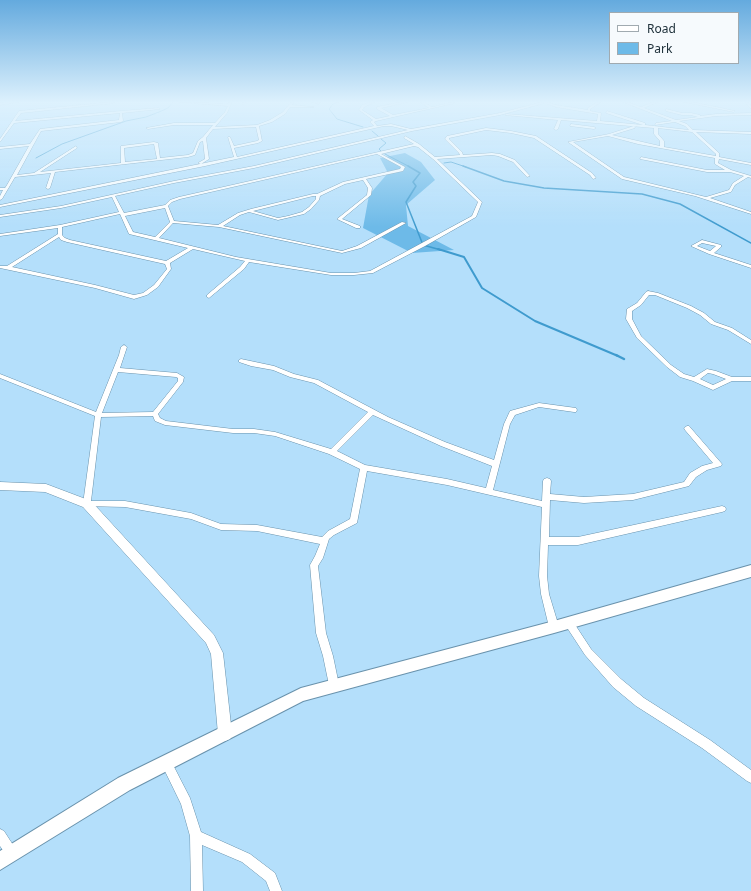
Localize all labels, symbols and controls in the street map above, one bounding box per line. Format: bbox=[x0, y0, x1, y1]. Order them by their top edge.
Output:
legend bbox=[609, 12, 739, 64]
text: Road bbox=[647, 20, 676, 37]
text: Park bbox=[647, 40, 672, 57]

